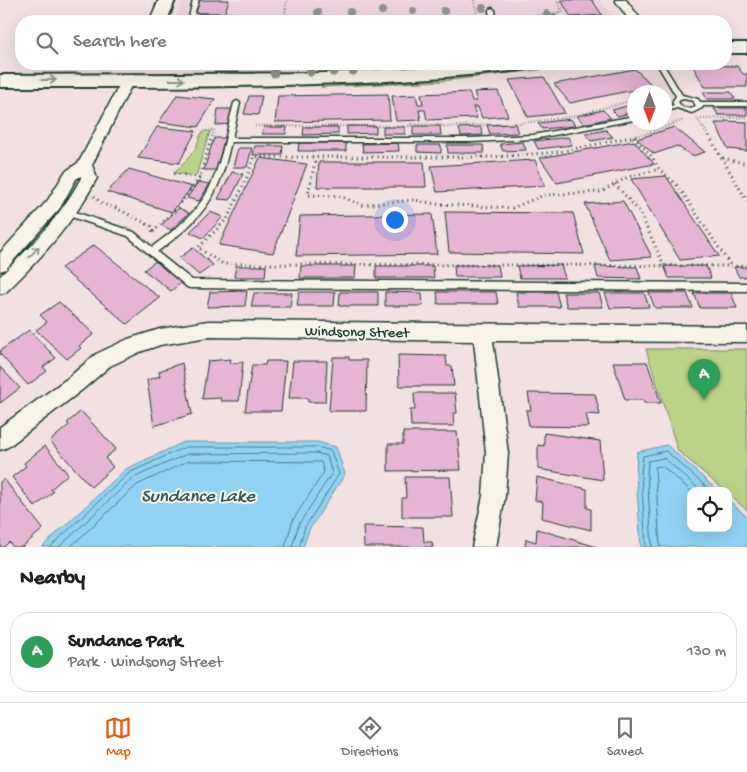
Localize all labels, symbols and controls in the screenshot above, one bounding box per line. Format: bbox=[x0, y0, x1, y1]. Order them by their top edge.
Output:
search box bbox=[15, 15, 732, 70]
icon: search bbox=[33, 29, 61, 57]
text: Search here bbox=[73, 31, 167, 54]
one-way arrow bbox=[40, 75, 56, 85]
one-way arrow bbox=[168, 75, 185, 85]
north arrow bbox=[627, 85, 672, 130]
your location bbox=[382, 207, 408, 233]
one-way arrow bbox=[28, 246, 40, 259]
street label: Windsong Street bbox=[305, 323, 411, 343]
pin: A bbox=[688, 359, 720, 400]
water label: Sundance Lake bbox=[141, 486, 256, 509]
map controls bbox=[687, 487, 732, 532]
button: locate bbox=[687, 487, 732, 532]
text: Nearby bbox=[20, 567, 85, 592]
text: Sundance Park bbox=[68, 631, 182, 654]
text: A bbox=[32, 643, 42, 662]
text: 130 m bbox=[687, 643, 726, 662]
text: Park · Windsong Street bbox=[68, 654, 223, 673]
tab: Map bbox=[104, 714, 132, 761]
tab: Directions bbox=[341, 714, 398, 761]
tab: Saved bbox=[607, 714, 643, 761]

